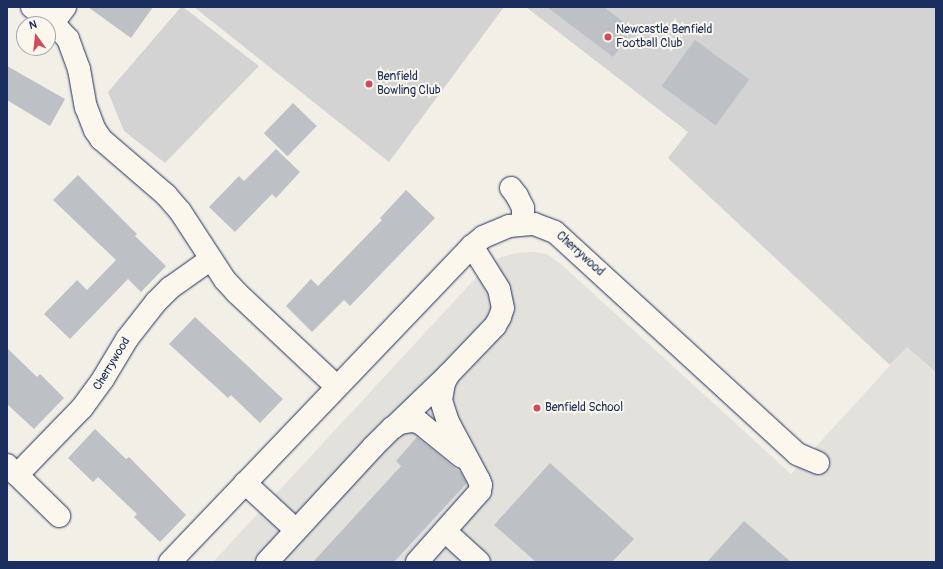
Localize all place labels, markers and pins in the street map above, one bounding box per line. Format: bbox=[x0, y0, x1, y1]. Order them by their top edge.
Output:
place label: Newcastle Benfield Football Club bbox=[616, 23, 712, 51]
marker: Newcastle Benfield Football Club bbox=[603, 32, 613, 42]
place label: Benfield Bowling Club bbox=[377, 70, 441, 98]
marker: Benfield Bowling Club bbox=[364, 79, 374, 89]
place label: Benfield School bbox=[545, 401, 623, 415]
marker: Benfield School bbox=[532, 403, 542, 413]

